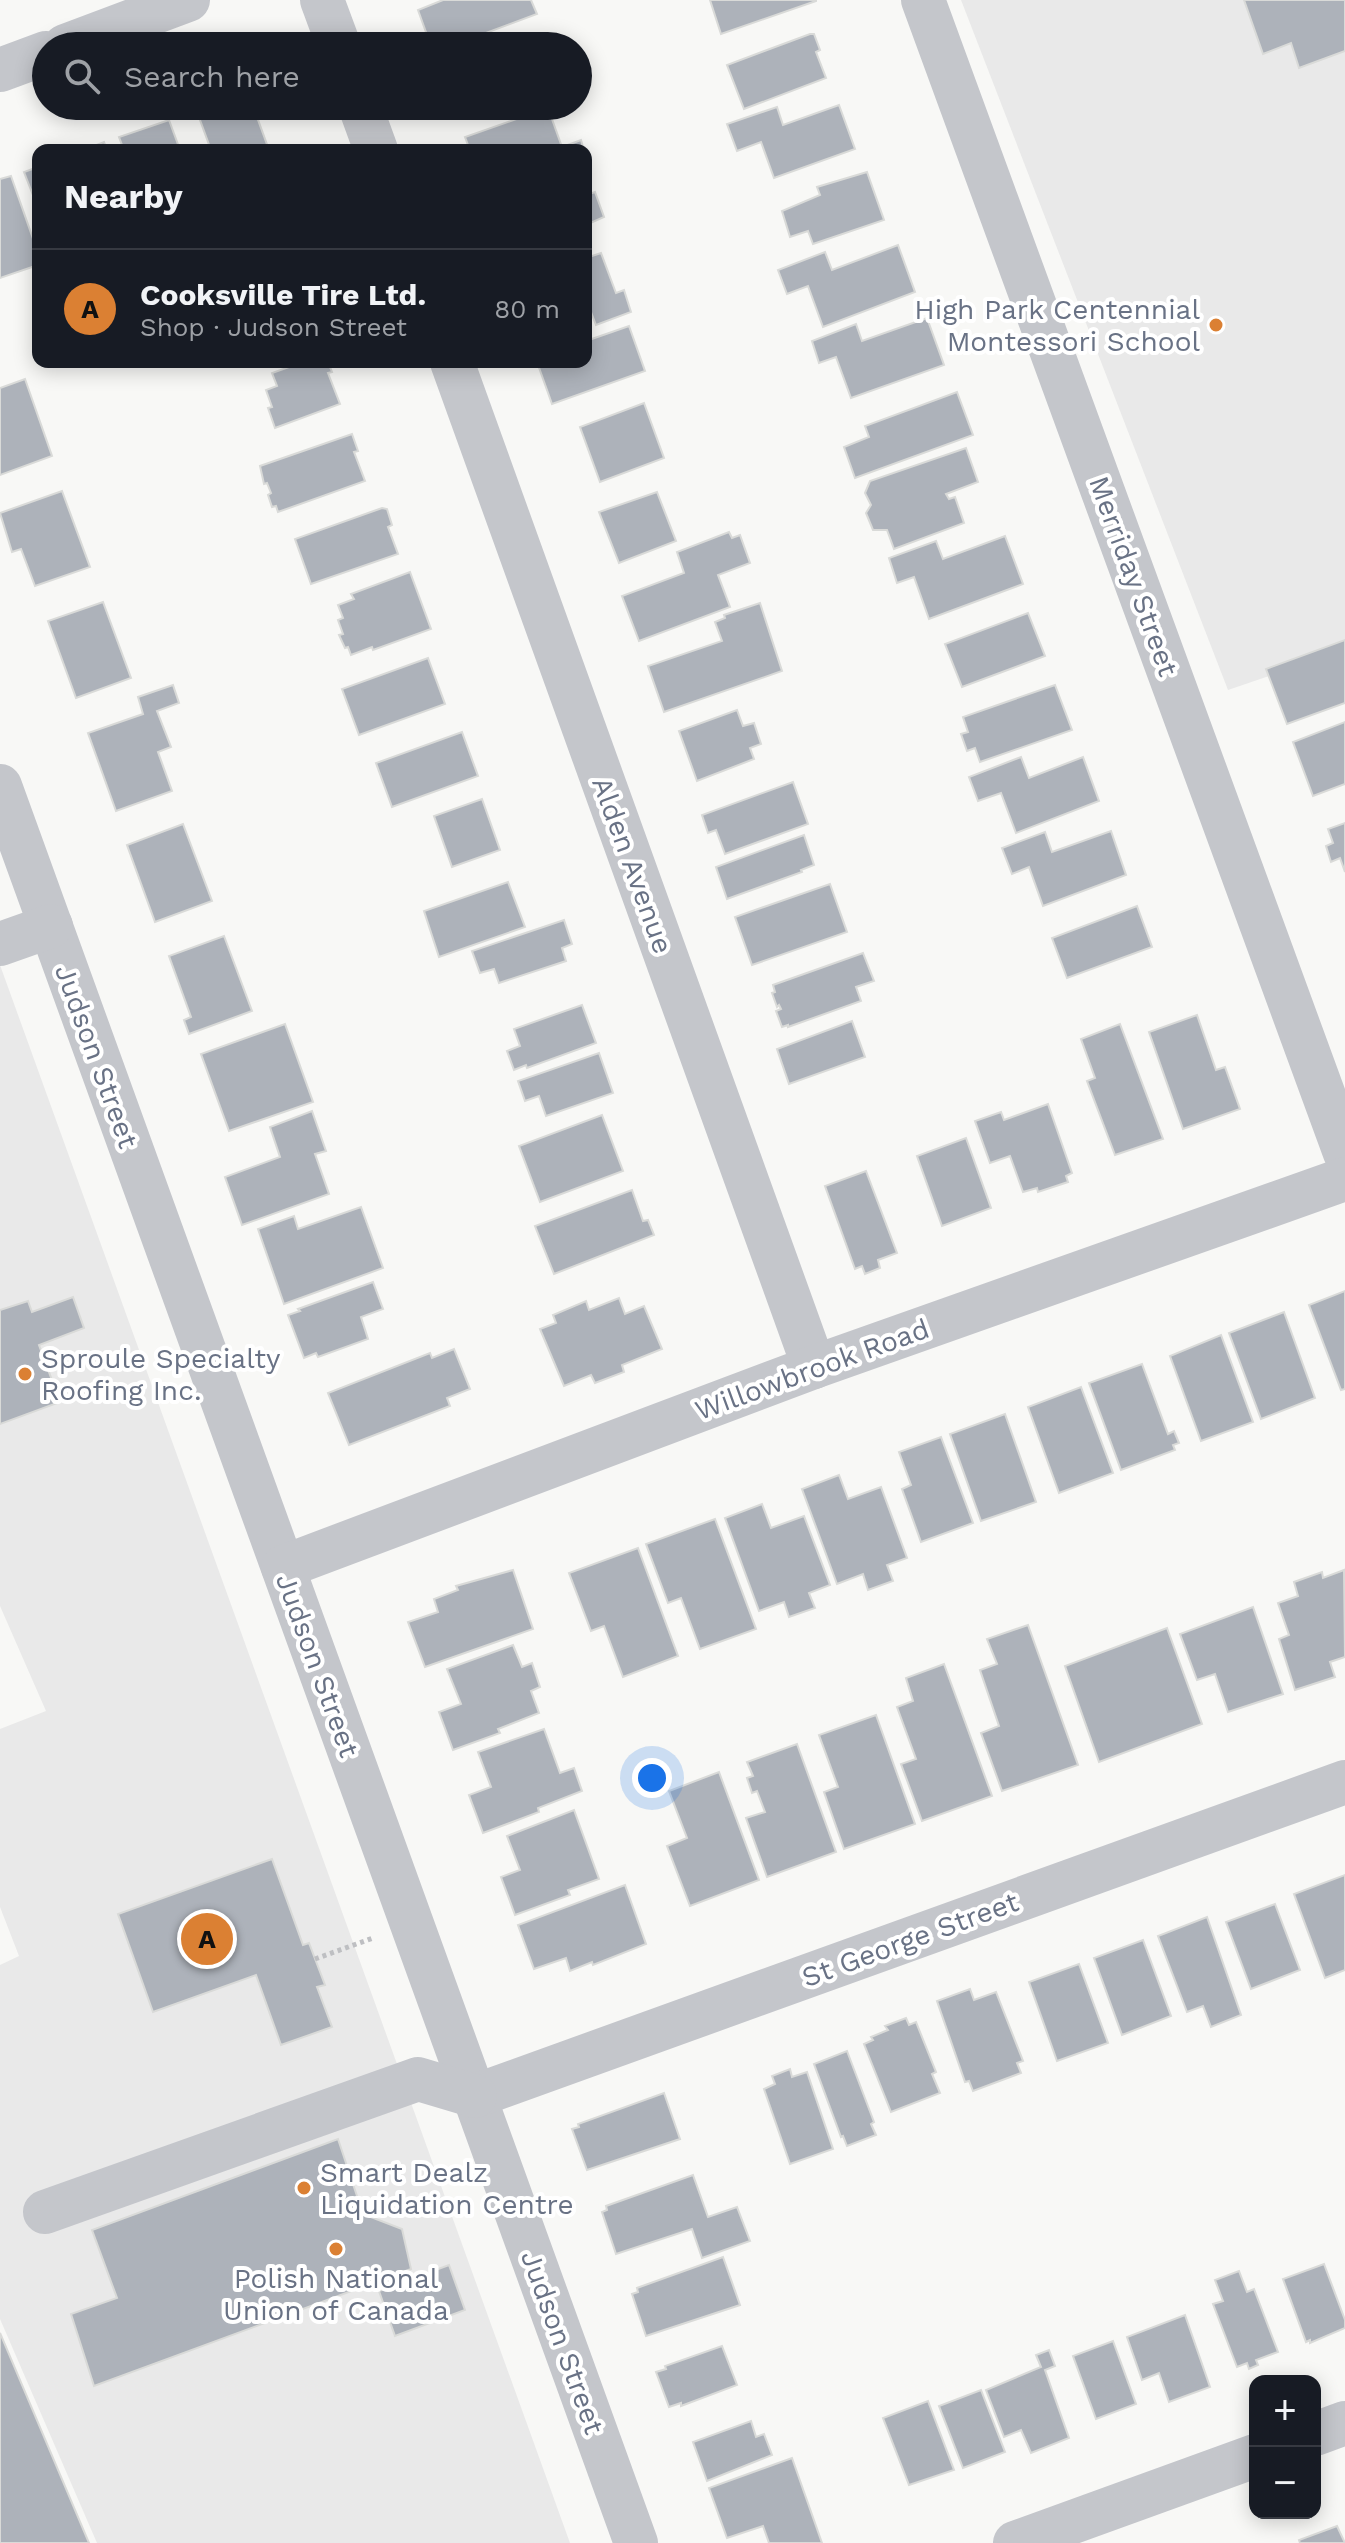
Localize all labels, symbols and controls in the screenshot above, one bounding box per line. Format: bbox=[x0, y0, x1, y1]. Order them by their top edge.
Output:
search box bbox=[32, 32, 592, 120]
icon: search bbox=[60, 54, 104, 98]
text: Search here bbox=[124, 59, 300, 94]
text: Nearby bbox=[64, 176, 183, 216]
text: Cooksville Tire Ltd. bbox=[140, 277, 426, 312]
place label: High Park Centennial Montessori School bbox=[914, 293, 1200, 358]
text: A bbox=[81, 294, 99, 324]
text: 80 m bbox=[494, 294, 560, 324]
text: Shop · Judson Street bbox=[140, 312, 407, 342]
marker: High Park Centennial Montessori School bbox=[1207, 316, 1225, 334]
street label: Merriday Street bbox=[1082, 472, 1185, 681]
street label: Alden Avenue bbox=[585, 772, 680, 958]
street label: Judson Street bbox=[48, 960, 145, 1153]
street label: Willowbrook Road bbox=[691, 1312, 934, 1427]
place label: Sproule Specialty Roofing Inc. bbox=[41, 1342, 281, 1407]
marker: Sproule Specialty Roofing Inc. bbox=[16, 1365, 34, 1383]
street label: Judson Street bbox=[269, 1569, 366, 1762]
your location bbox=[632, 1758, 672, 1798]
street label: St George Street bbox=[797, 1885, 1023, 1994]
pin: A bbox=[181, 1909, 233, 1969]
place label: Smart Dealz Liquidation Centre bbox=[320, 2156, 574, 2221]
marker: Smart Dealz Liquidation Centre bbox=[295, 2179, 313, 2197]
marker: Polish National Union of Canada bbox=[327, 2240, 345, 2258]
street label: Judson Street bbox=[514, 2246, 611, 2439]
place label: Polish National Union of Canada bbox=[223, 2262, 449, 2327]
map controls bbox=[1249, 2375, 1321, 2519]
button: + bbox=[1249, 2375, 1321, 2447]
button: − bbox=[1249, 2447, 1321, 2519]

